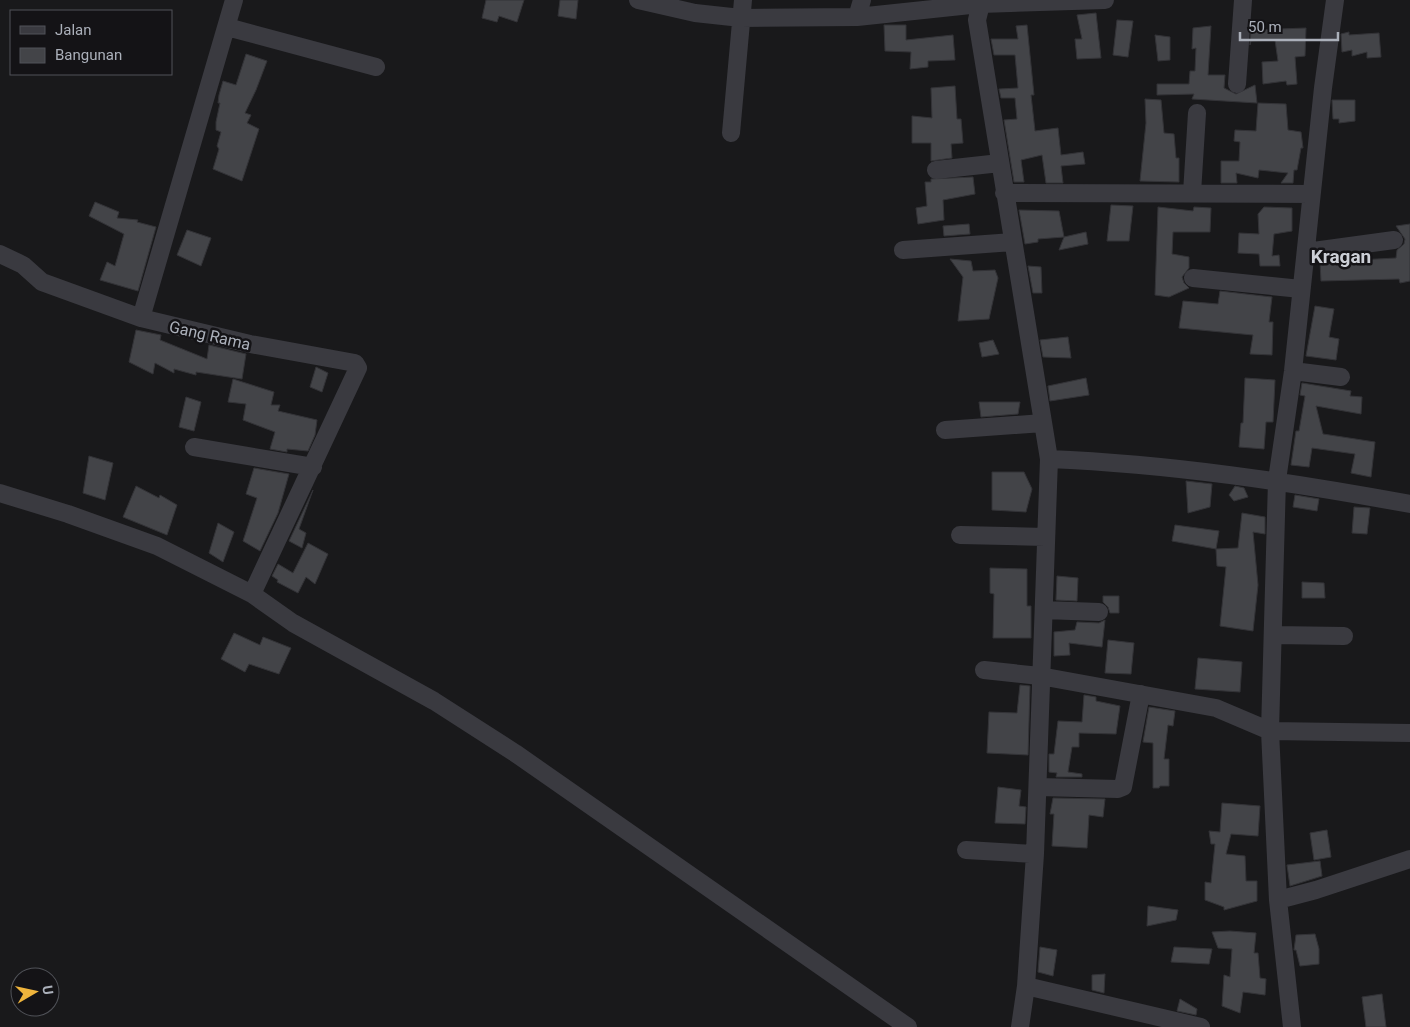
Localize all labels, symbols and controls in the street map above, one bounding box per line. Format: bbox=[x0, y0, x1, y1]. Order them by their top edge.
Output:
legend bbox=[10, 10, 172, 75]
scale bar bbox=[1240, 10, 1338, 42]
text: 50 m bbox=[1248, 18, 1282, 36]
text: Jalan bbox=[55, 21, 92, 39]
text: Bangunan bbox=[55, 46, 122, 64]
district label: Kragan bbox=[1311, 245, 1371, 268]
street label: Gang Rama bbox=[167, 317, 252, 354]
north arrow bbox=[10, 967, 60, 1017]
text: U bbox=[39, 984, 56, 996]

